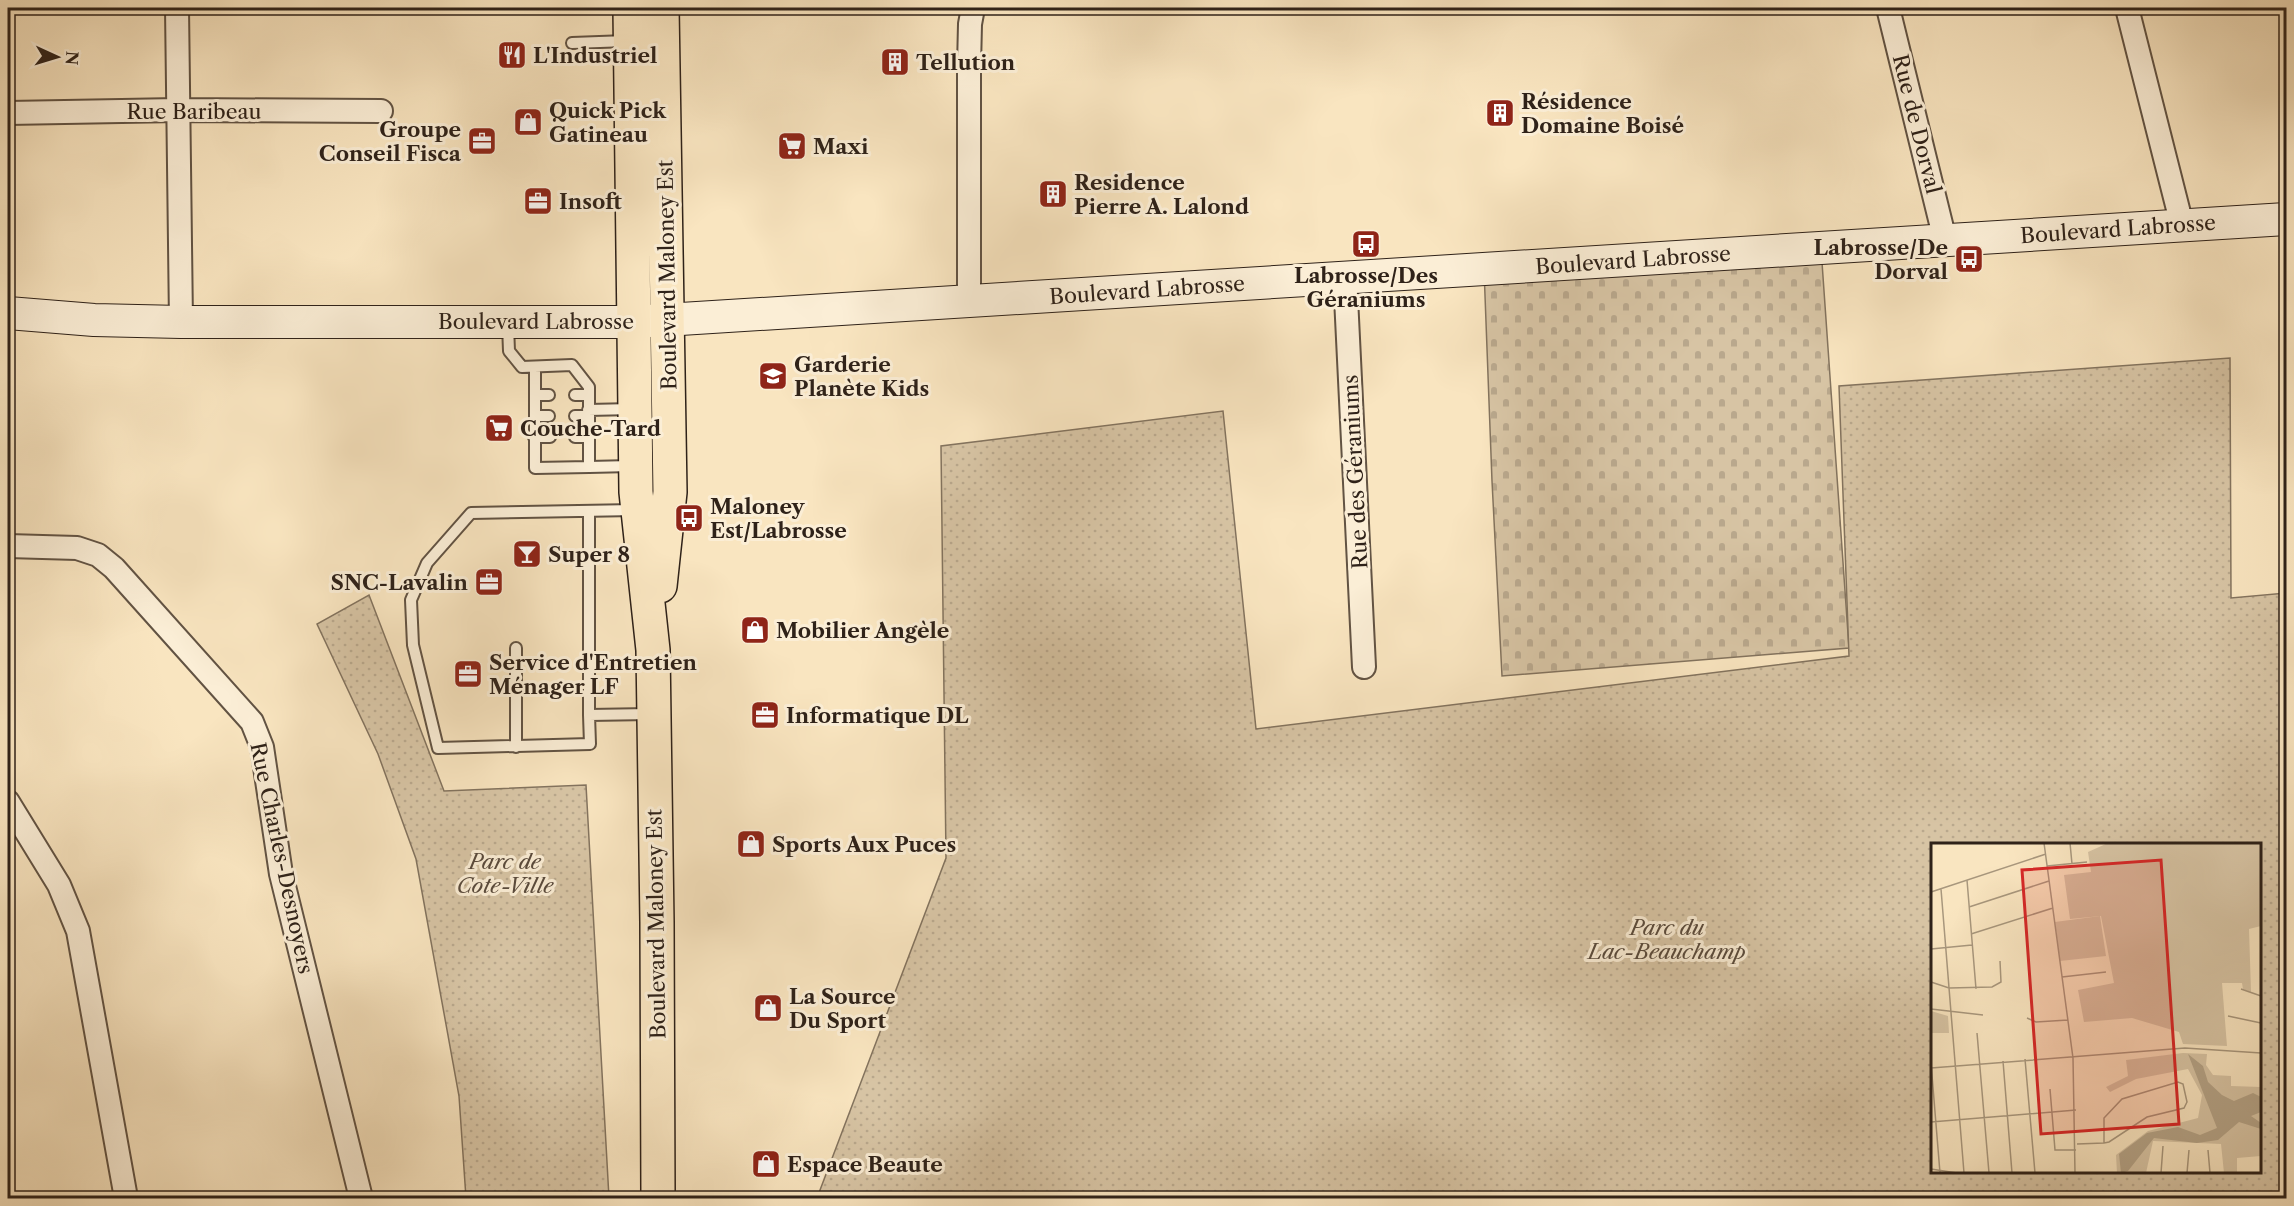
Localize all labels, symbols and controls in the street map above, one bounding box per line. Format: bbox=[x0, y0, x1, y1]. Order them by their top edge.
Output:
north arrow bbox=[27, 27, 87, 87]
restaurant icon: L'Industriel bbox=[496, 39, 528, 71]
place label: L'Industriel bbox=[533, 43, 657, 68]
building icon: Tellution bbox=[879, 46, 911, 78]
text: N bbox=[61, 50, 82, 66]
place label: Tellution bbox=[916, 50, 1016, 75]
street label: Rue de Dorval bbox=[1888, 52, 1946, 196]
place label: Résidence Domaine Boisé bbox=[1521, 89, 1684, 138]
building icon: Résidence Domaine Boisé bbox=[1484, 97, 1516, 129]
place label: Quick Pick Gatineau bbox=[549, 98, 667, 147]
street label: Rue Baribeau bbox=[126, 99, 262, 124]
shop icon: Quick Pick Gatineau bbox=[512, 106, 544, 138]
place label: Groupe Conseil Fisca bbox=[319, 117, 462, 166]
office icon: Groupe Conseil Fisca bbox=[466, 125, 498, 157]
supermarket icon: Maxi bbox=[776, 130, 808, 162]
place label: Maxi bbox=[813, 134, 869, 159]
street label: Boulevard Maloney Est bbox=[652, 159, 682, 390]
place label: Residence Pierre A. Lalond bbox=[1074, 170, 1249, 219]
building icon: Residence Pierre A. Lalond bbox=[1037, 178, 1069, 210]
office icon: Insoft bbox=[522, 185, 554, 217]
place label: Insoft bbox=[559, 189, 622, 214]
street label: Boulevard Labrosse bbox=[2019, 210, 2217, 248]
bus stop icon: Labrosse/Des Géraniums bbox=[1350, 228, 1382, 260]
place label: Labrosse/De Dorval bbox=[1814, 235, 1948, 284]
street label: Boulevard Labrosse bbox=[1534, 241, 1732, 279]
bus stop icon: Labrosse/De Dorval bbox=[1953, 243, 1985, 275]
place label: Labrosse/Des Géraniums bbox=[1294, 263, 1438, 312]
street label: Boulevard Labrosse bbox=[1048, 271, 1246, 309]
street label: Boulevard Labrosse bbox=[438, 309, 634, 334]
place label: Garderie Planète Kids bbox=[794, 352, 929, 401]
school or university icon: Garderie Planète Kids bbox=[757, 360, 789, 392]
street label: Rue des Géraniums bbox=[1337, 374, 1373, 570]
supermarket icon: Couche-Tard bbox=[483, 412, 515, 444]
place label: Couche-Tard bbox=[520, 416, 661, 441]
place label: Maloney Est/Labrosse bbox=[710, 494, 847, 543]
bus stop icon: Maloney Est/Labrosse bbox=[673, 502, 705, 534]
bar icon: Super 8 bbox=[511, 538, 543, 570]
place label: Super 8 bbox=[548, 542, 630, 567]
office icon: SNC-Lavalin bbox=[473, 566, 505, 598]
place label: SNC-Lavalin bbox=[330, 570, 469, 595]
shop icon: Mobilier Angèle bbox=[739, 614, 771, 646]
place label: Mobilier Angèle bbox=[776, 618, 949, 643]
place label: Service d'Entretien Ménager LF bbox=[489, 650, 698, 699]
office icon: Service d'Entretien Ménager LF bbox=[452, 658, 484, 690]
office icon: Informatique DL bbox=[749, 699, 781, 731]
place label: Informatique DL bbox=[786, 703, 969, 728]
street label: Rue Charles-Desnoyers bbox=[245, 740, 319, 976]
street label: Boulevard Maloney Est bbox=[641, 808, 671, 1039]
shop icon: Sports Aux Puces bbox=[735, 828, 767, 860]
place label: Sports Aux Puces bbox=[772, 832, 956, 857]
inset map bbox=[1931, 843, 2261, 1173]
park label: Parc de Cote-Ville bbox=[457, 849, 554, 898]
park label: Parc du Lac-Beauchamp bbox=[1586, 915, 1746, 964]
place label: La Source Du Sport bbox=[789, 984, 896, 1033]
shop icon: La Source Du Sport bbox=[752, 992, 784, 1024]
shop icon: Espace Beaute bbox=[750, 1148, 782, 1180]
place label: Espace Beaute bbox=[787, 1152, 943, 1177]

